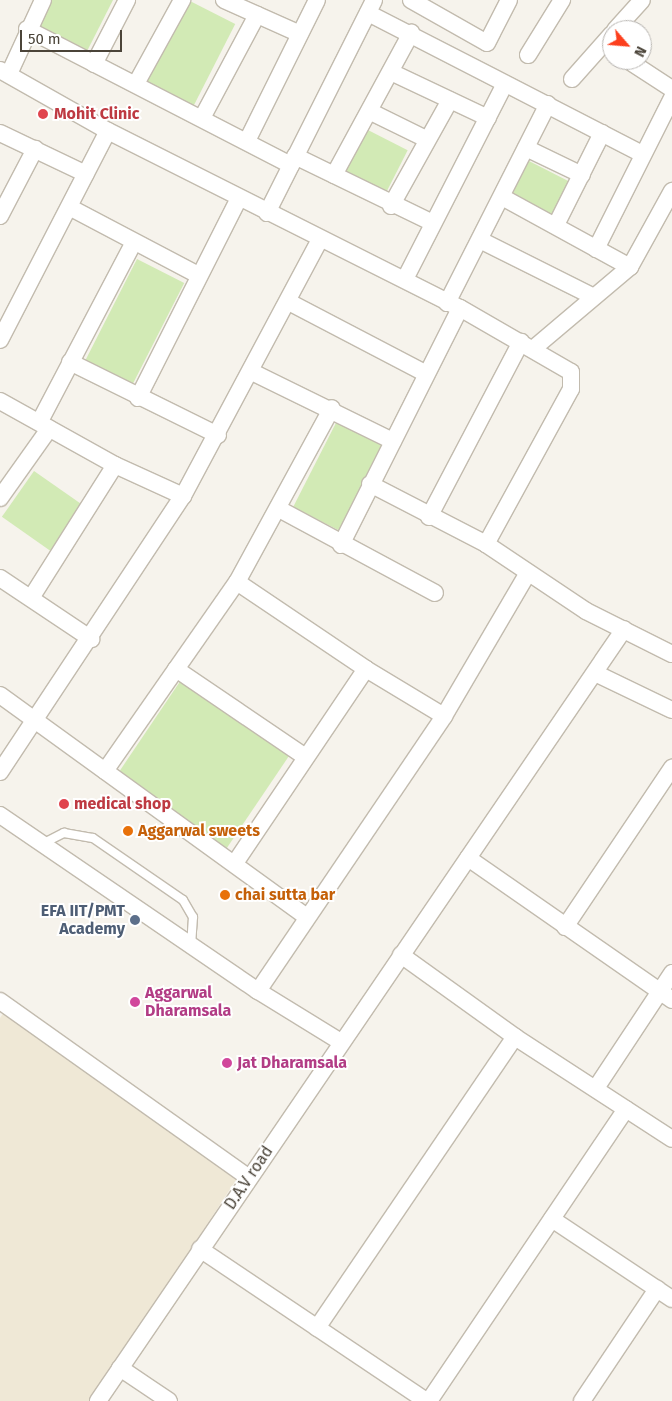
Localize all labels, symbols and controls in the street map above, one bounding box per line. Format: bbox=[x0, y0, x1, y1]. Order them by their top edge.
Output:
scale bar bbox=[22, 20, 125, 52]
north arrow bbox=[602, 20, 652, 70]
text: 50 m bbox=[28, 30, 61, 48]
text: N bbox=[630, 44, 650, 60]
place label: Mohit Clinic bbox=[54, 104, 139, 124]
marker: Mohit Clinic bbox=[36, 107, 50, 121]
place label: medical shop bbox=[74, 794, 171, 814]
marker: medical shop bbox=[58, 798, 70, 810]
place label: Aggarwal sweets bbox=[138, 821, 260, 841]
marker: Aggarwal sweets bbox=[122, 825, 134, 837]
place label: chai sutta bar bbox=[235, 885, 335, 905]
marker: chai sutta bar bbox=[219, 889, 231, 901]
place label: EFA IIT/PMT Academy bbox=[41, 901, 125, 939]
marker: EFA IIT/PMT Academy bbox=[129, 914, 141, 926]
place label: Aggarwal Dharamsala bbox=[145, 983, 231, 1021]
marker: Aggarwal Dharamsala bbox=[129, 996, 141, 1008]
place label: Jat Dharamsala bbox=[237, 1053, 347, 1073]
marker: Jat Dharamsala bbox=[221, 1057, 233, 1069]
street label: D.A.V road bbox=[221, 1143, 277, 1213]

